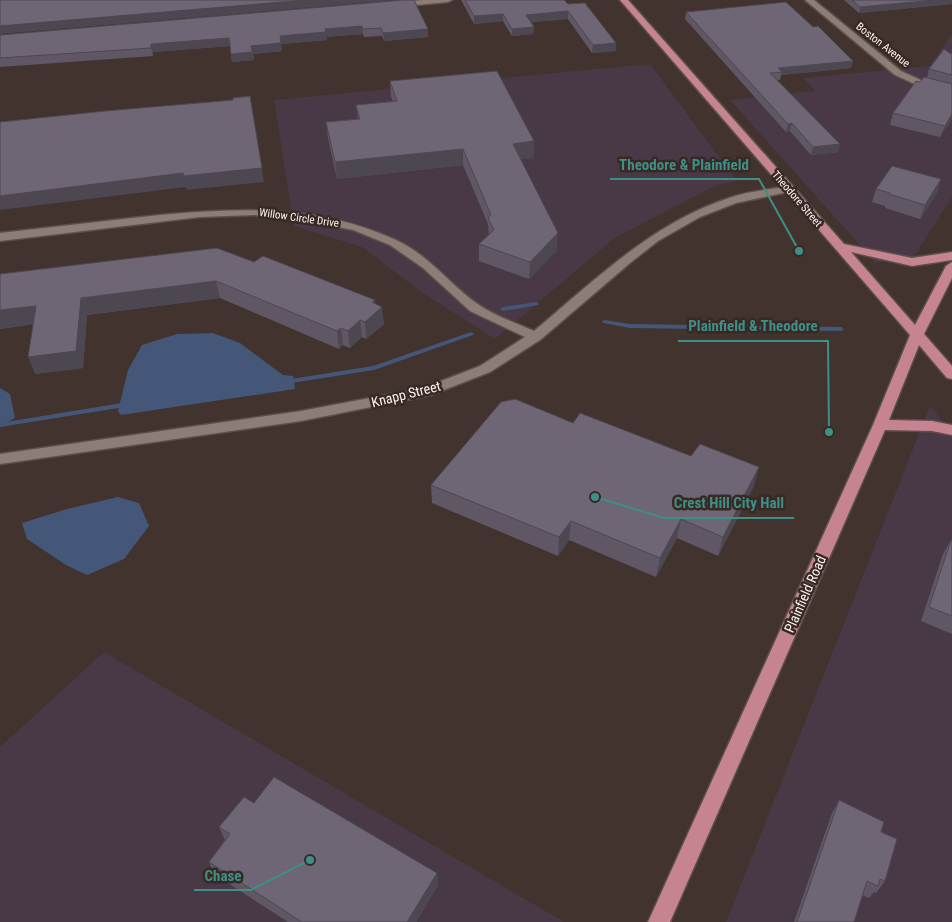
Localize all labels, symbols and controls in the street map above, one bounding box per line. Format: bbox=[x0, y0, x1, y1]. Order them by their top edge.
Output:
street label: Boston Avenue bbox=[853, 20, 913, 70]
callout: Theodore & Plainfield bbox=[610, 149, 759, 179]
text: Theodore & Plainfield bbox=[619, 156, 749, 174]
street label: Theodore Street bbox=[769, 169, 825, 229]
street label: Willow Circle Drive bbox=[258, 206, 340, 230]
callout: Plainfield & Theodore bbox=[678, 311, 828, 341]
text: Plainfield & Theodore bbox=[688, 317, 818, 335]
street label: Knapp Street bbox=[370, 378, 442, 410]
callout: Crest Hill City Hall bbox=[664, 488, 794, 518]
text: Crest Hill City Hall bbox=[674, 494, 784, 512]
street label: Plainfield Road bbox=[781, 553, 829, 635]
callout: Chase bbox=[194, 860, 251, 890]
text: Chase bbox=[205, 867, 242, 885]

